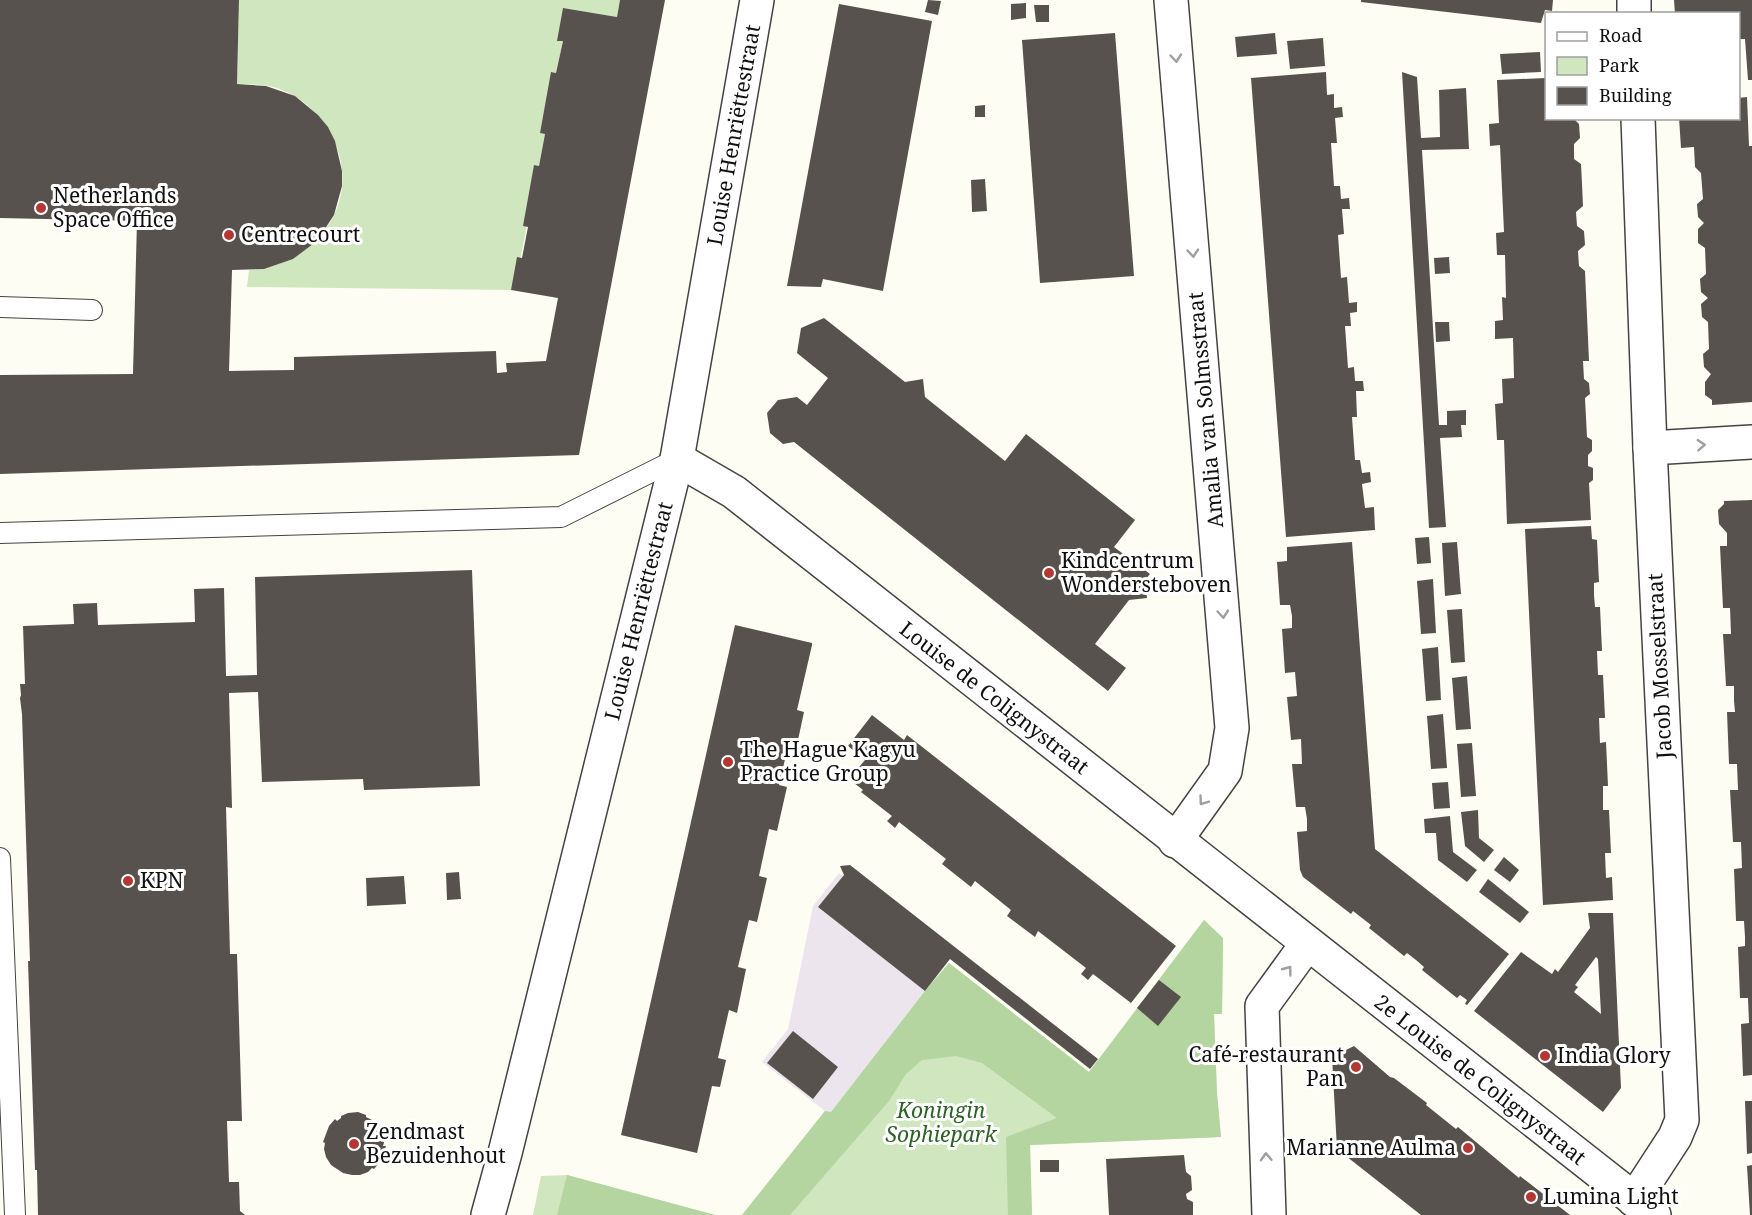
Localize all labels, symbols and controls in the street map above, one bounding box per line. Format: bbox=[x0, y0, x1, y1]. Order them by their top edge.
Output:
legend bbox=[1545, 12, 1740, 120]
street label: Louise Henriëttestraat bbox=[700, 22, 766, 248]
text: Road bbox=[1599, 23, 1642, 47]
text: Park bbox=[1599, 53, 1639, 77]
one-way arrow bbox=[1170, 54, 1183, 63]
text: Building bbox=[1599, 83, 1672, 107]
place label: Netherlands Space Office bbox=[53, 181, 176, 233]
marker: Netherlands Space Office bbox=[34, 201, 48, 215]
place label: Centrecourt bbox=[241, 220, 360, 248]
marker: Centrecourt bbox=[222, 228, 236, 242]
one-way arrow bbox=[1186, 248, 1199, 257]
street label: Amalia van Solmsstraat bbox=[1181, 291, 1229, 529]
one-way arrow bbox=[1696, 439, 1705, 452]
street label: Louise Henriëttestraat bbox=[597, 499, 679, 723]
place label: Kindcentrum Wondersteboven bbox=[1061, 546, 1231, 598]
marker: Kindcentrum Wondersteboven bbox=[1042, 566, 1056, 580]
street label: Jacob Mosselstraat bbox=[1640, 572, 1678, 761]
one-way arrow bbox=[1216, 610, 1229, 619]
street label: Louise de Colignystraat bbox=[894, 614, 1095, 780]
place label: The Hague Kagyu Practice Group bbox=[740, 735, 916, 787]
marker: The Hague Kagyu Practice Group bbox=[721, 755, 735, 769]
one-way arrow bbox=[1199, 795, 1210, 806]
place label: KPN bbox=[140, 866, 183, 894]
marker: KPN bbox=[121, 874, 135, 888]
one-way arrow bbox=[1280, 966, 1291, 977]
street label: 2e Louise de Colignystraat bbox=[1369, 988, 1592, 1171]
place label: Café-restaurant Pan bbox=[1188, 1040, 1344, 1092]
place label: India Glory bbox=[1557, 1041, 1671, 1069]
marker: India Glory bbox=[1538, 1049, 1552, 1063]
marker: Café-restaurant Pan bbox=[1349, 1060, 1363, 1074]
park label: Koningin Sophiepark bbox=[886, 1096, 998, 1148]
place label: Zendmast Bezuidenhout bbox=[366, 1117, 506, 1169]
place label: Marianne Aulma bbox=[1286, 1133, 1456, 1161]
marker: Zendmast Bezuidenhout bbox=[347, 1137, 361, 1151]
marker: Marianne Aulma bbox=[1461, 1141, 1475, 1155]
one-way arrow bbox=[1260, 1152, 1273, 1161]
place label: Lumina Light bbox=[1543, 1182, 1679, 1210]
marker: Lumina Light bbox=[1524, 1190, 1538, 1204]

